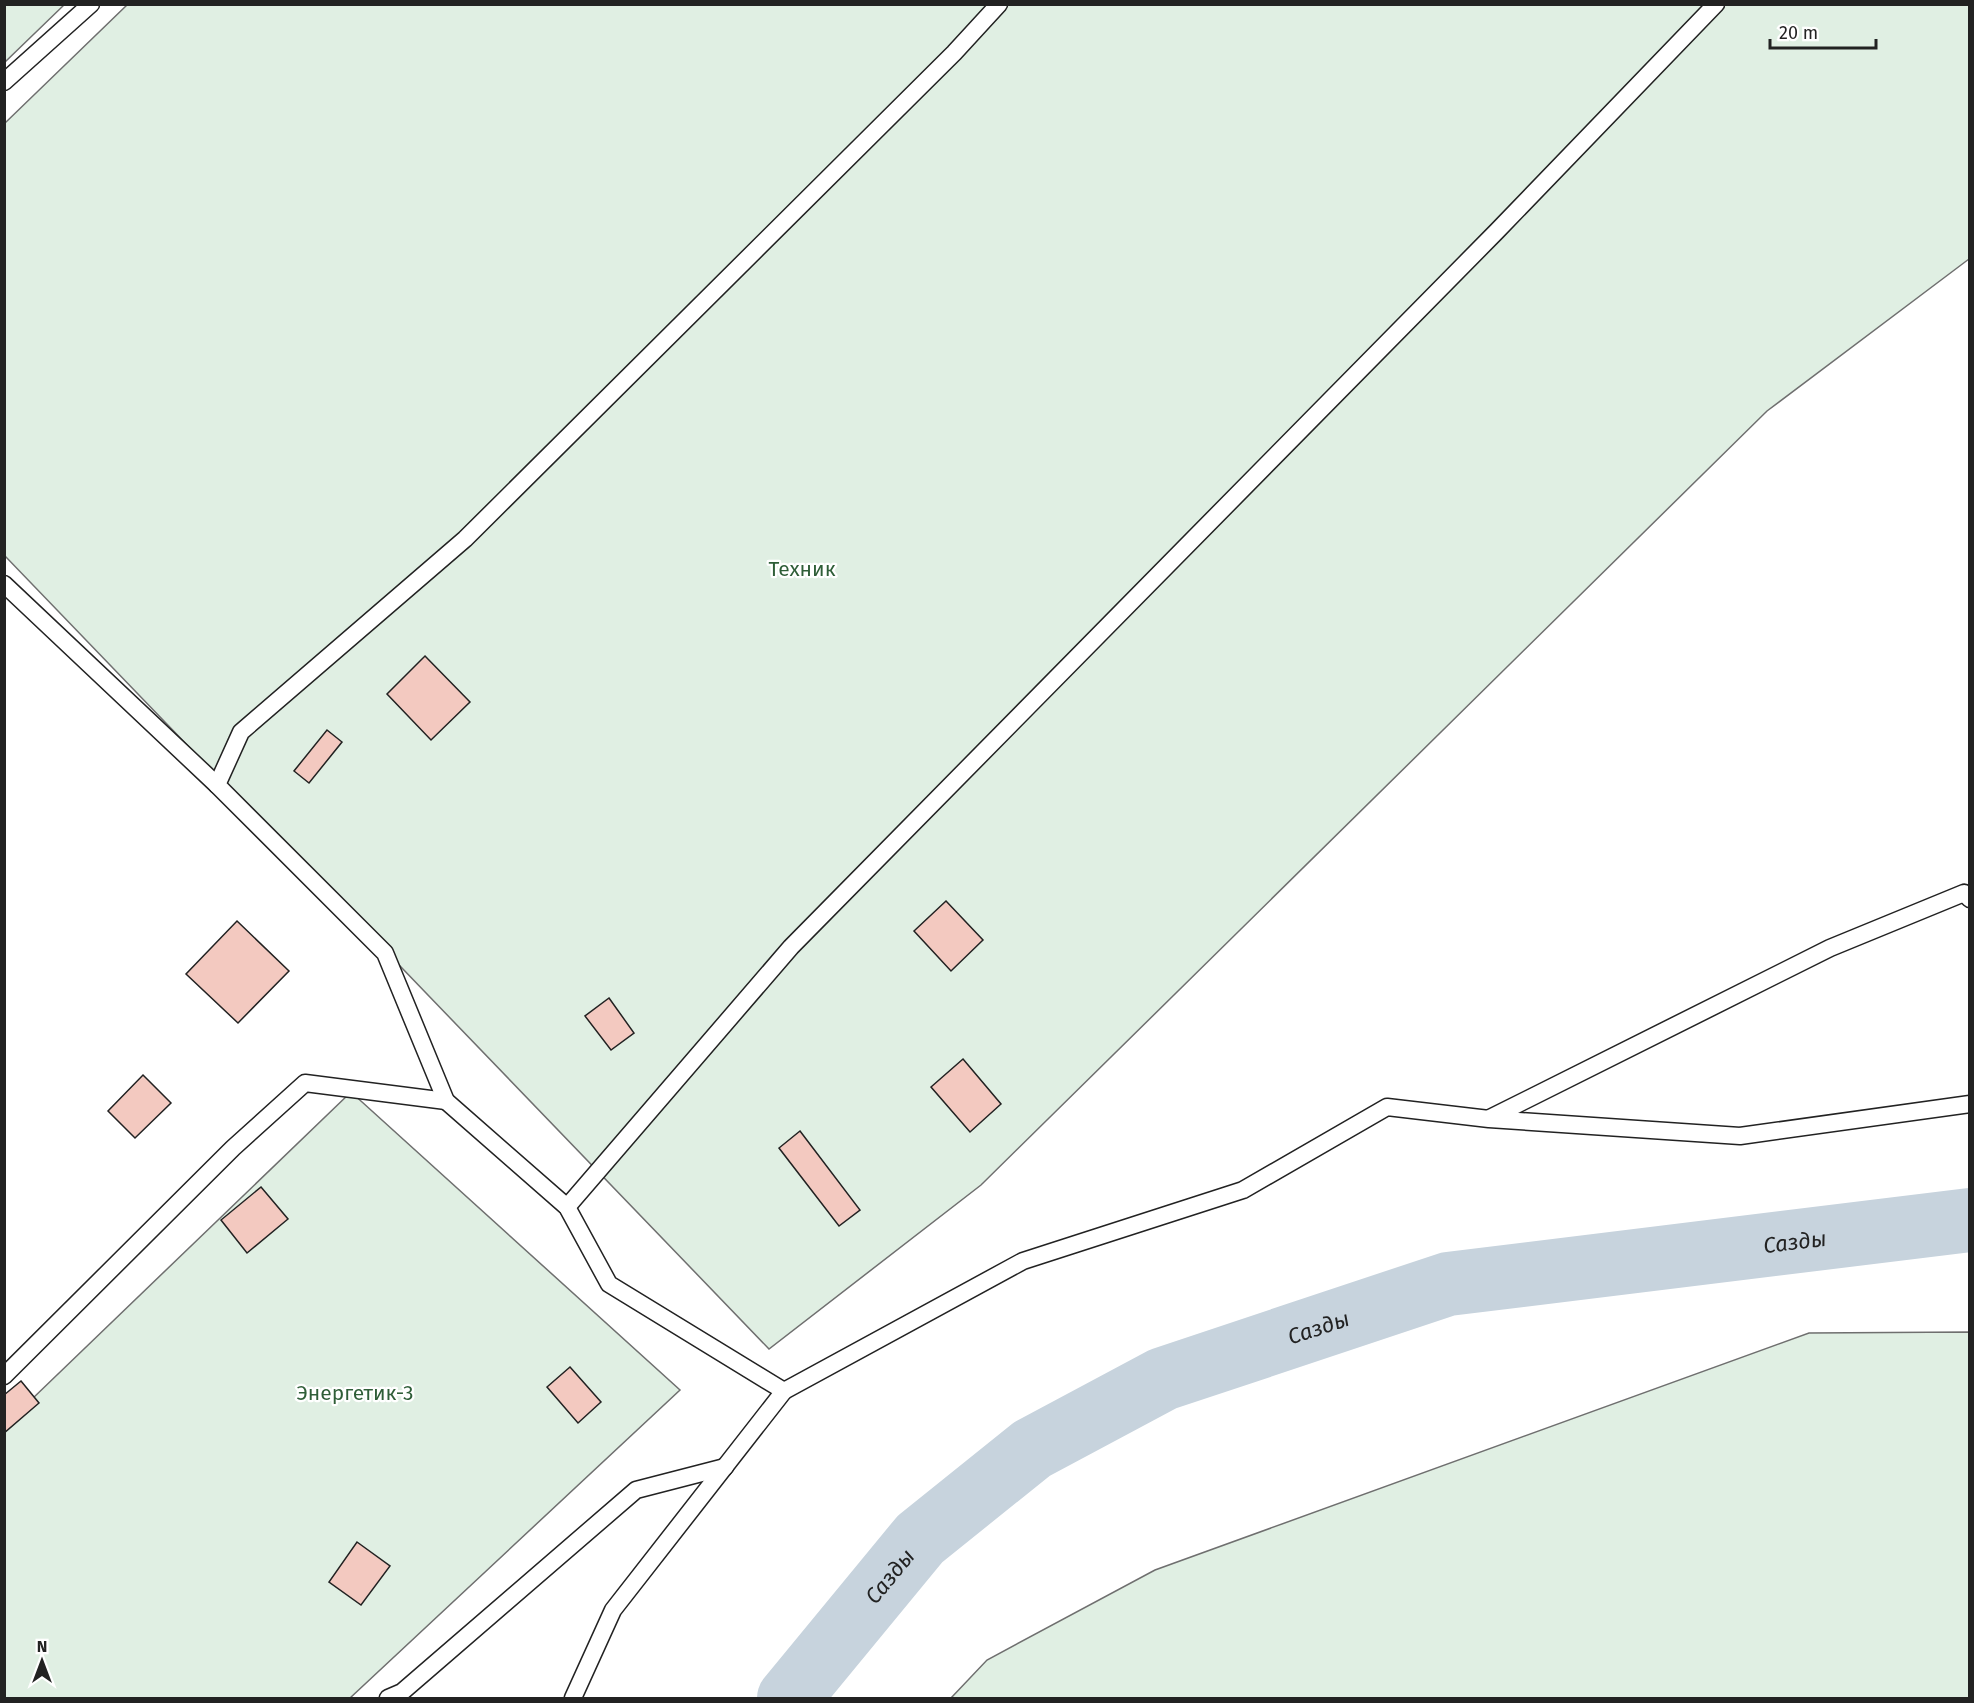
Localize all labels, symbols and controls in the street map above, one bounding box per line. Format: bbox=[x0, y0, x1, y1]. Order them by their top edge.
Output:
scale bar bbox=[1770, 12, 1876, 50]
text: 20 m bbox=[1779, 22, 1818, 44]
park label: Техник bbox=[768, 556, 836, 582]
water label: Сазды bbox=[1762, 1225, 1828, 1259]
water label: Сазды bbox=[1284, 1305, 1353, 1351]
park label: Энергетик-3 bbox=[297, 1380, 413, 1406]
water label: Сазды bbox=[859, 1543, 920, 1609]
north arrow bbox=[12, 1631, 72, 1691]
text: N bbox=[37, 1637, 47, 1656]

